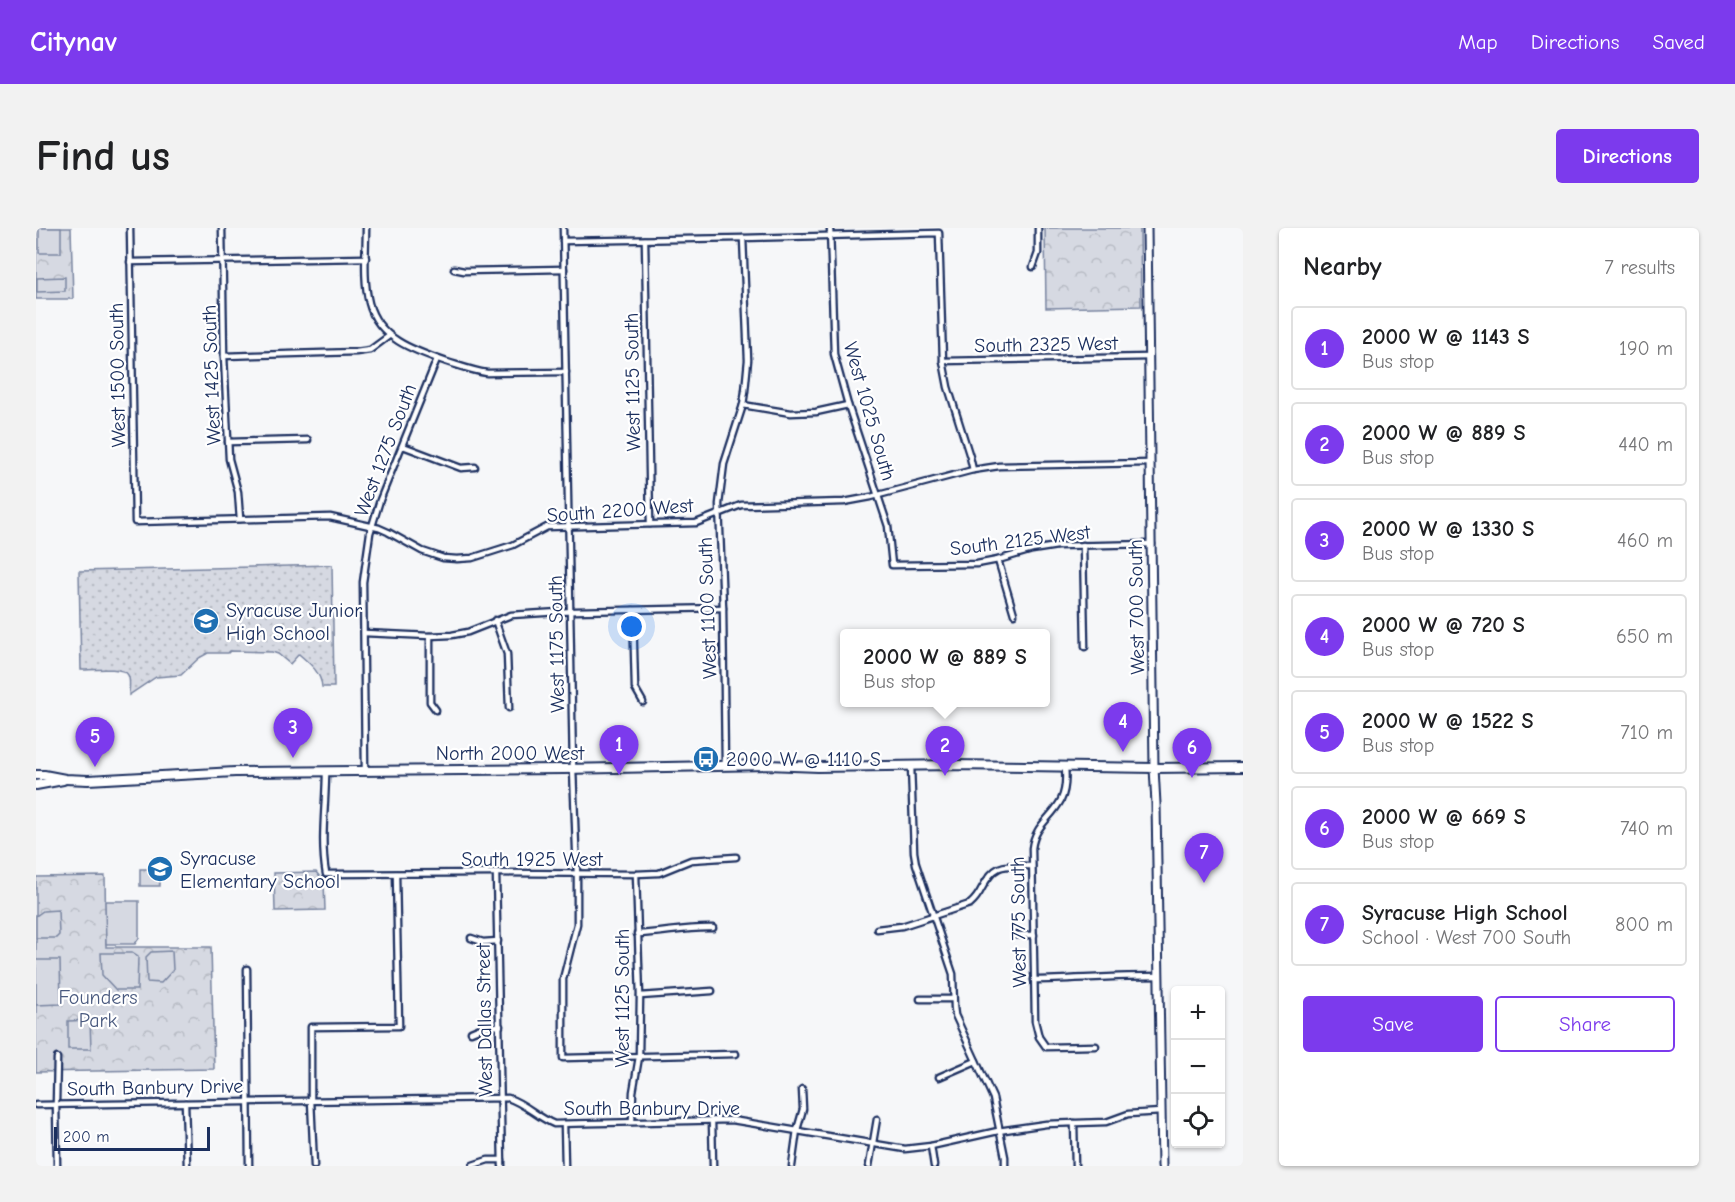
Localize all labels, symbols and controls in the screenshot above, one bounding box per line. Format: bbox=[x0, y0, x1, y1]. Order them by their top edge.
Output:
text: Citynav bbox=[30, 26, 117, 58]
text: Map bbox=[1458, 30, 1498, 54]
text: Directions bbox=[1531, 30, 1620, 54]
text: Saved bbox=[1653, 30, 1705, 54]
button: Directions bbox=[1556, 129, 1699, 183]
text: Find us bbox=[36, 132, 170, 181]
text: Nearby bbox=[1303, 252, 1382, 282]
text: 7 results bbox=[1604, 256, 1675, 279]
street label: West 1500 South bbox=[105, 302, 130, 448]
street label: West 1425 South bbox=[198, 304, 225, 446]
street label: West 1125 South bbox=[620, 312, 645, 452]
text: 2000 W @ 1143 S bbox=[1362, 324, 1530, 350]
street label: South 2325 West bbox=[974, 332, 1119, 357]
text: 1 bbox=[1321, 337, 1328, 360]
text: 190 m bbox=[1619, 337, 1673, 360]
street label: West 1025 South bbox=[839, 339, 900, 483]
text: Bus stop bbox=[1362, 350, 1434, 373]
street label: West 1275 South bbox=[350, 381, 421, 520]
text: 2000 W @ 889 S bbox=[1362, 420, 1525, 446]
text: 2 bbox=[1320, 433, 1329, 456]
text: 440 m bbox=[1618, 433, 1673, 456]
text: Bus stop bbox=[1362, 446, 1434, 469]
street label: South 2200 West bbox=[546, 494, 695, 527]
text: 2000 W @ 1330 S bbox=[1362, 516, 1534, 542]
street label: South 2125 West bbox=[948, 520, 1093, 561]
text: 3 bbox=[1320, 529, 1329, 552]
text: 460 m bbox=[1617, 529, 1673, 552]
street label: West 1100 South bbox=[694, 537, 721, 679]
street label: West 700 South bbox=[1124, 539, 1149, 675]
text: Bus stop bbox=[1362, 542, 1434, 565]
street label: West 1175 South bbox=[544, 575, 569, 713]
place label: Syracuse Junior High School bbox=[226, 599, 362, 645]
school or university icon: Syracuse Junior High School bbox=[191, 606, 221, 636]
your location bbox=[617, 612, 646, 641]
text: 2000 W @ 720 S bbox=[1362, 612, 1525, 638]
text: 4 bbox=[1320, 625, 1329, 648]
text: 650 m bbox=[1616, 625, 1673, 648]
popup bbox=[840, 629, 1050, 707]
text: Bus stop bbox=[1362, 638, 1434, 661]
text: 2000 W @ 889 S bbox=[863, 644, 1027, 670]
text: Bus stop bbox=[863, 670, 936, 693]
pin: 4 bbox=[1104, 702, 1142, 752]
pin: 3 bbox=[274, 708, 312, 758]
text: 2000 W @ 1522 S bbox=[1362, 708, 1534, 734]
pin: 5 bbox=[76, 718, 114, 767]
text: 5 bbox=[1319, 721, 1330, 744]
text: 710 m bbox=[1620, 721, 1673, 744]
pin: 1 bbox=[600, 726, 638, 775]
pin: 2 bbox=[926, 726, 964, 776]
pin: 6 bbox=[1172, 728, 1212, 778]
text: Bus stop bbox=[1362, 734, 1434, 757]
street label: North 2000 West bbox=[436, 742, 586, 765]
bus stop icon: 2000 W @ 1110 S bbox=[691, 744, 721, 774]
place label: 2000 W @ 1110 S bbox=[726, 748, 881, 771]
text: 2000 W @ 669 S bbox=[1362, 804, 1526, 830]
text: 6 bbox=[1319, 817, 1330, 840]
text: 740 m bbox=[1620, 817, 1673, 840]
text: Bus stop bbox=[1362, 830, 1434, 853]
pin: 7 bbox=[1184, 834, 1224, 883]
place label: Syracuse Elementary School bbox=[180, 847, 340, 893]
street label: South 1925 West bbox=[461, 848, 604, 871]
school or university icon: Syracuse Elementary School bbox=[145, 854, 175, 884]
street label: West 775 South bbox=[1006, 856, 1031, 988]
text: Syracuse High School bbox=[1362, 900, 1568, 926]
text: 7 bbox=[1320, 913, 1329, 936]
text: 800 m bbox=[1615, 913, 1673, 936]
text: School · West 700 South bbox=[1362, 926, 1571, 949]
street label: West 1125 South bbox=[611, 929, 634, 1067]
street label: West Dallas Street bbox=[472, 942, 497, 1097]
park label: Founders Park bbox=[58, 986, 138, 1032]
map controls bbox=[1171, 986, 1225, 1148]
button: + bbox=[1171, 986, 1225, 1040]
button: Save bbox=[1303, 996, 1483, 1052]
button: Share bbox=[1495, 996, 1675, 1052]
button: − bbox=[1171, 1040, 1225, 1094]
street label: South Banbury Drive bbox=[67, 1074, 243, 1101]
button: locate bbox=[1171, 1094, 1225, 1148]
street label: South Banbury Drive bbox=[564, 1097, 740, 1120]
scale bar bbox=[54, 1124, 210, 1152]
text: 200 m bbox=[63, 1128, 109, 1146]

